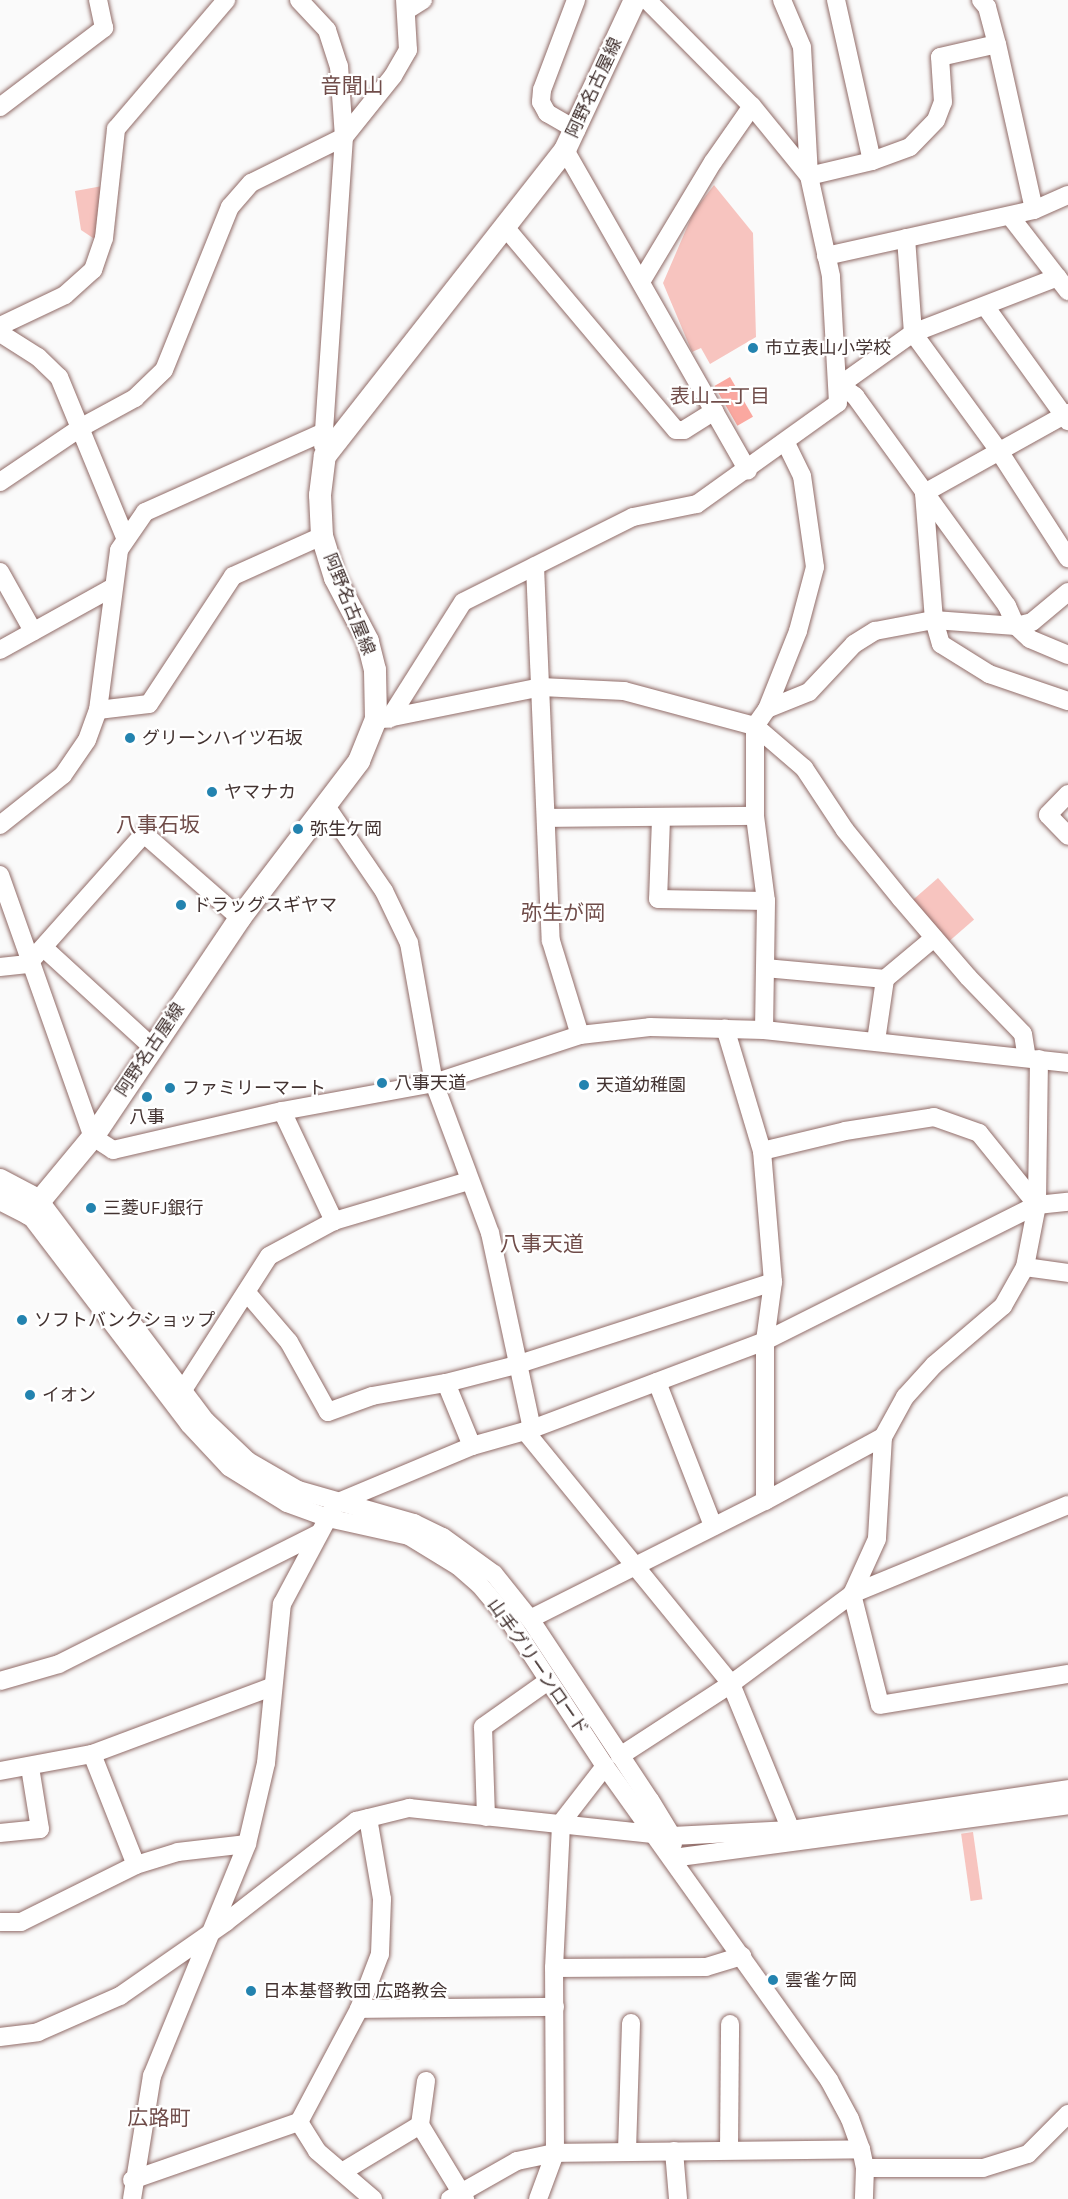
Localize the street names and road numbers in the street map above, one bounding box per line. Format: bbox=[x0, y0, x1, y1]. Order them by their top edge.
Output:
street label: 阿野名古屋線 bbox=[561, 34, 627, 142]
street label: 阿野名古屋線 bbox=[319, 550, 379, 658]
street label: 阿野名古屋線 bbox=[111, 999, 189, 1101]
street label: 山手グリーンロード bbox=[483, 1594, 593, 1740]

